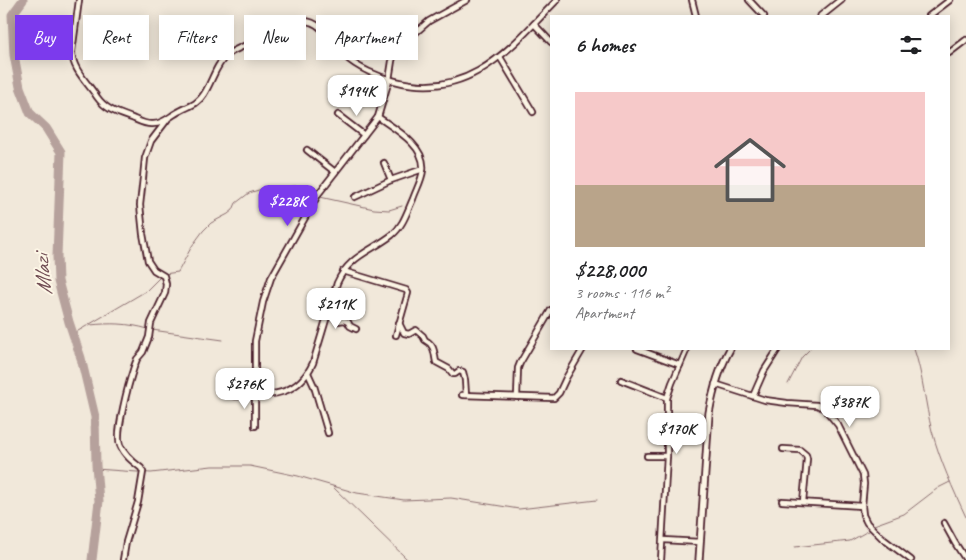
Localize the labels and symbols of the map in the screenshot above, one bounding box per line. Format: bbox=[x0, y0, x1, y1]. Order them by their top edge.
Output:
pin: $194K bbox=[322, 74, 392, 117]
pin: $228K bbox=[253, 184, 323, 227]
water label: Mlazi bbox=[27, 249, 59, 296]
pin: $211K bbox=[301, 288, 371, 330]
pin: $276K bbox=[210, 368, 280, 410]
pin: $387K bbox=[815, 386, 885, 428]
pin: $170K bbox=[642, 412, 712, 455]

